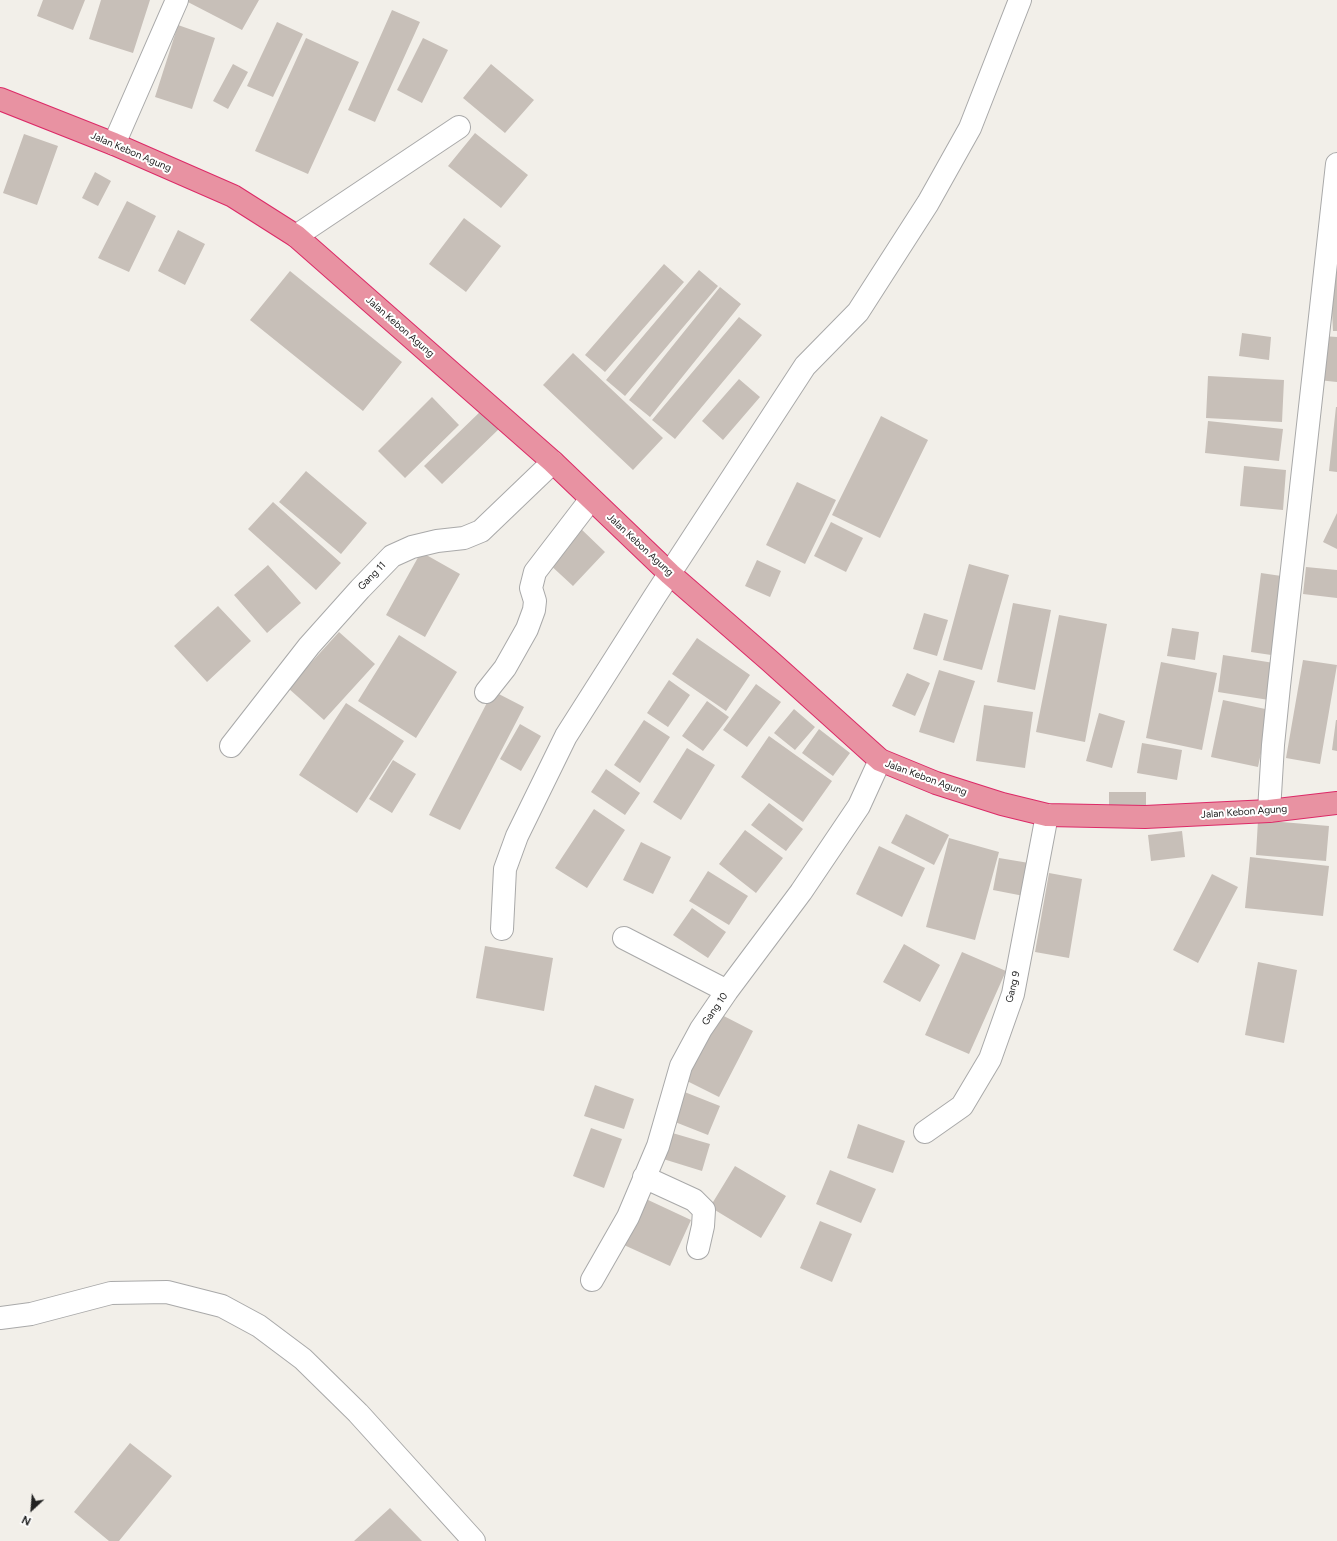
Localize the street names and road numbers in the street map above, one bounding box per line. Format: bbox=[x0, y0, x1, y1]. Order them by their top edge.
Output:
street label: Jalan Kebon Agung bbox=[89, 130, 173, 174]
street label: Jalan Kebon Agung bbox=[363, 294, 437, 360]
street label: Jalan Kebon Agung bbox=[604, 511, 676, 579]
street label: Gang 11 bbox=[356, 559, 388, 593]
street label: Jalan Kebon Agung bbox=[883, 758, 969, 798]
street label: Jalan Kebon Agung bbox=[1200, 803, 1288, 821]
street label: Gang 9 bbox=[1003, 970, 1023, 1004]
street label: Gang 10 bbox=[699, 990, 731, 1028]

